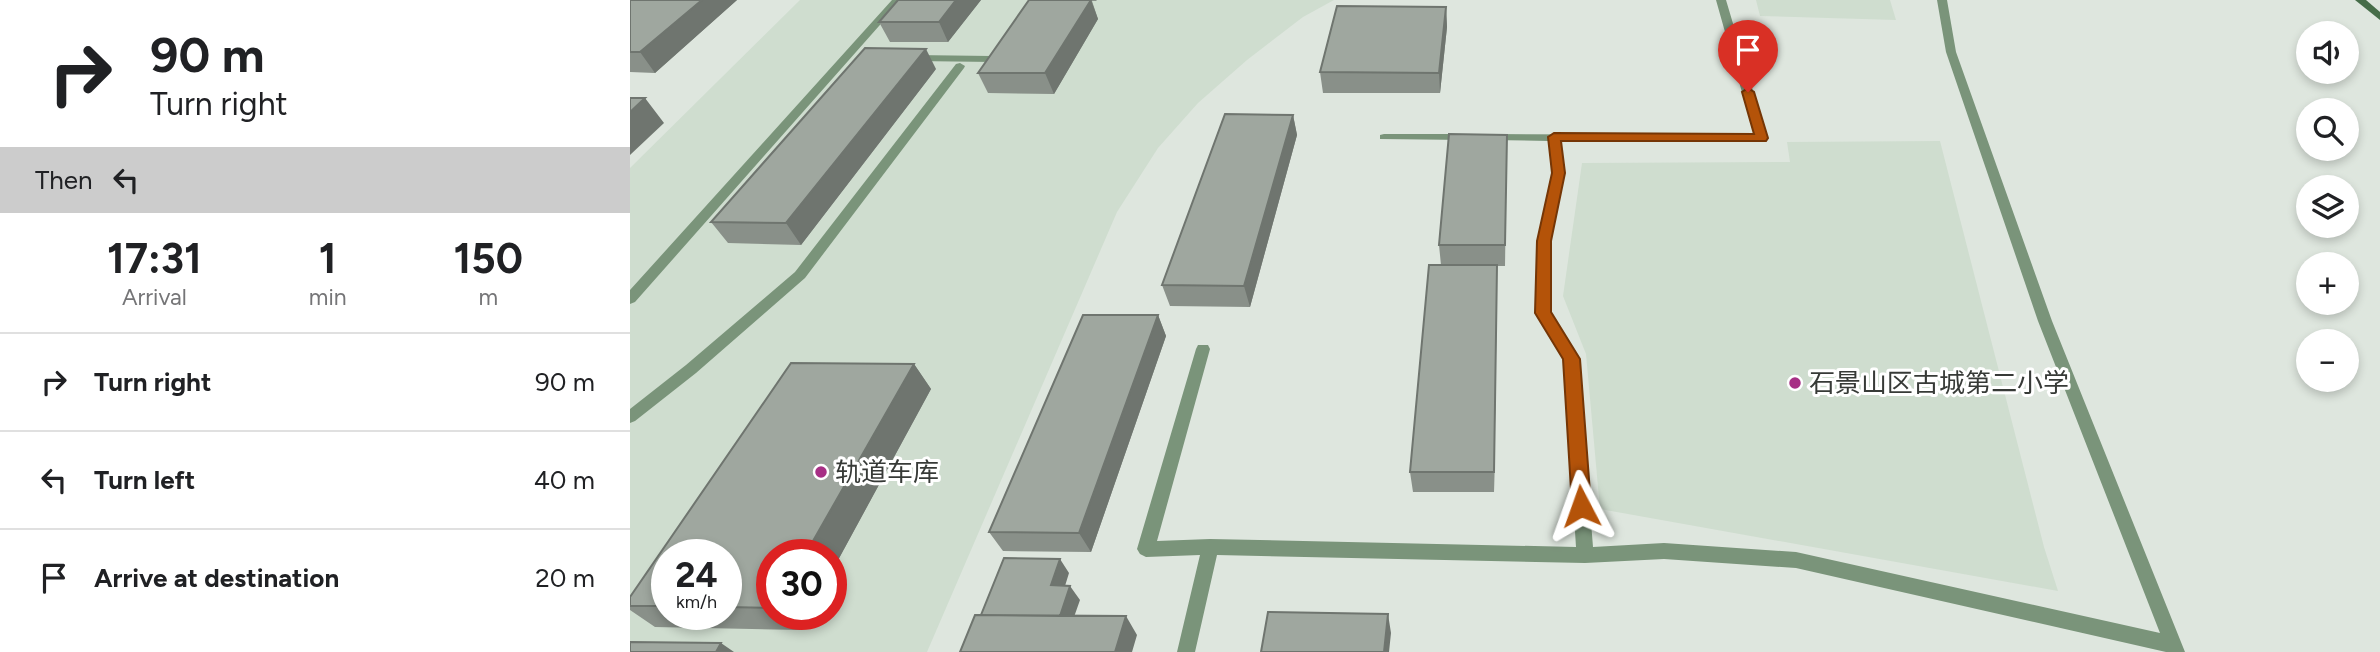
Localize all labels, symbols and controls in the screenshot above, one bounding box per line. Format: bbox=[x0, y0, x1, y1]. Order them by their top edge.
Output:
pin bbox=[1718, 20, 1778, 92]
map controls bbox=[2296, 21, 2359, 392]
button: sound bbox=[2296, 21, 2359, 84]
text: 90 m bbox=[150, 25, 265, 84]
icon: right bbox=[35, 28, 126, 119]
icon: arrive bbox=[1729, 31, 1767, 69]
text: Turn right bbox=[150, 85, 288, 123]
button: search bbox=[2296, 98, 2359, 161]
icon: left bbox=[107, 161, 145, 199]
text: Then bbox=[35, 164, 93, 196]
button: layers bbox=[2296, 175, 2359, 238]
text: 17:31 bbox=[107, 233, 202, 284]
text: 1 bbox=[319, 233, 337, 284]
text: 150 bbox=[454, 233, 523, 284]
button: + bbox=[2296, 252, 2359, 315]
text: Arrival bbox=[122, 283, 187, 311]
text: min bbox=[309, 283, 347, 311]
text: m bbox=[478, 283, 498, 311]
button: − bbox=[2296, 329, 2359, 392]
icon: right bbox=[35, 363, 73, 401]
text: Turn right bbox=[94, 366, 211, 398]
text: 90 m bbox=[535, 366, 595, 398]
place label: 石景山区古城第二小学 bbox=[1809, 367, 2069, 399]
marker: 石景山区古城第二小学 bbox=[1787, 375, 1803, 391]
place label: 轨道车库 bbox=[835, 456, 939, 488]
icon: left bbox=[35, 461, 73, 499]
text: Turn left bbox=[94, 464, 195, 496]
text: 40 m bbox=[534, 464, 595, 496]
marker: 轨道车库 bbox=[813, 464, 829, 480]
position arrow bbox=[1544, 469, 1618, 543]
speed limit sign: 30 bbox=[756, 539, 847, 630]
text: 24 bbox=[675, 554, 718, 596]
icon: arrive bbox=[35, 559, 73, 597]
text: Arrive at destination bbox=[94, 562, 339, 594]
text: 20 m bbox=[535, 562, 595, 594]
text: km/h bbox=[676, 591, 717, 613]

